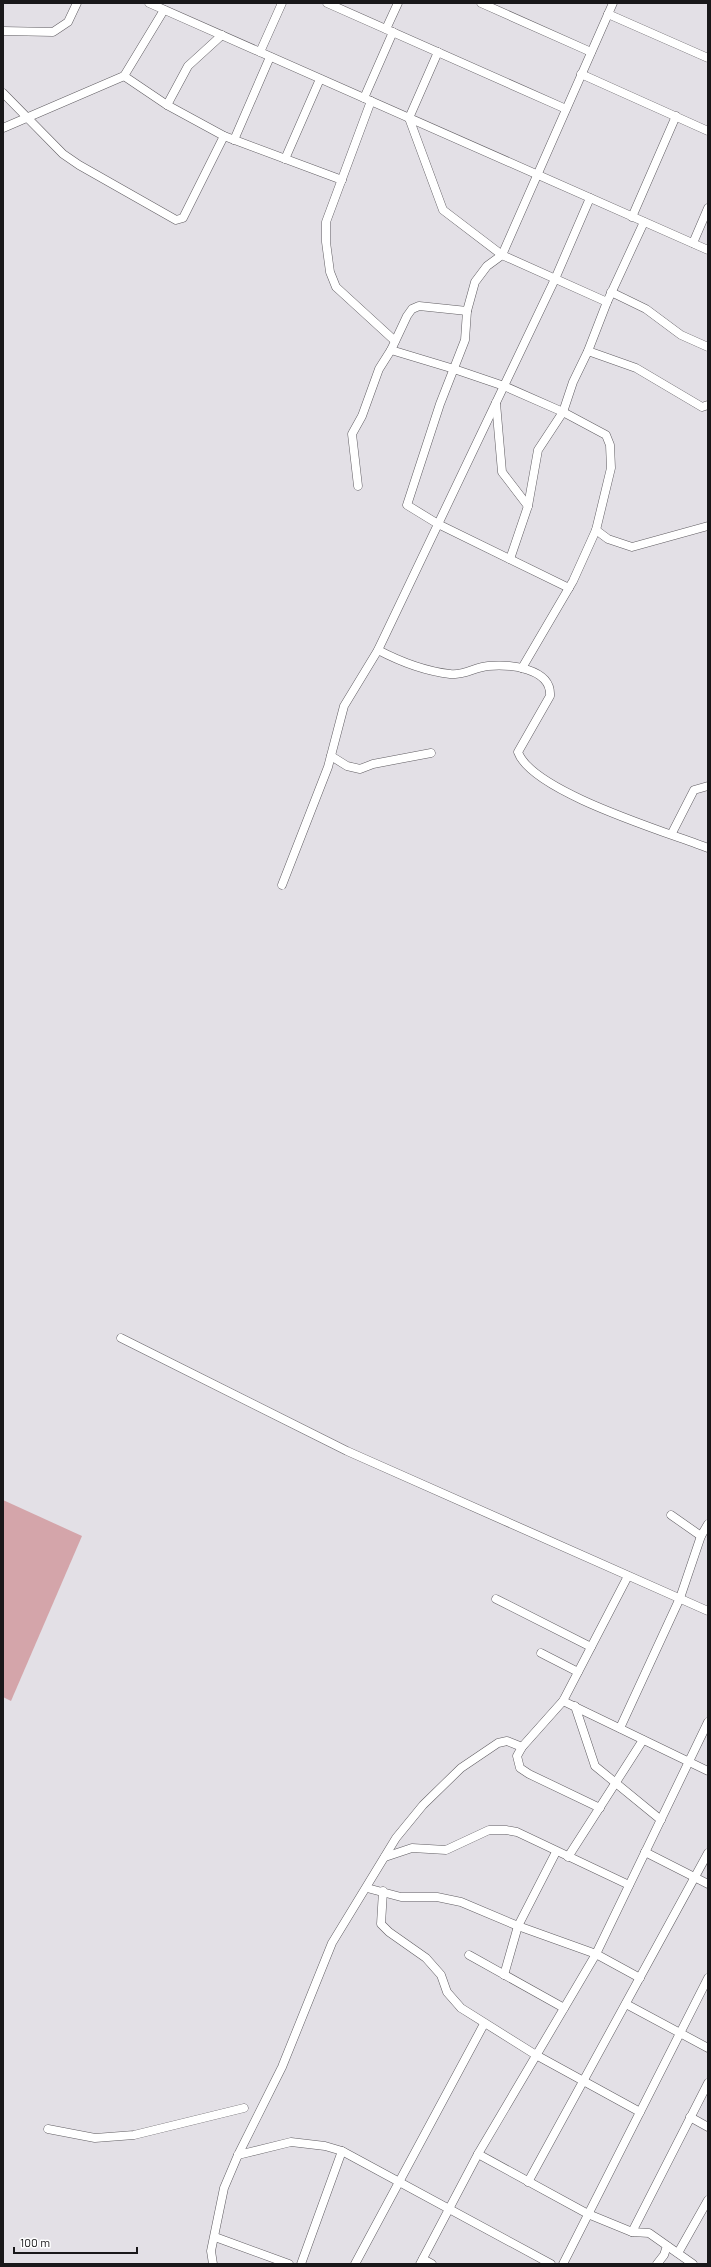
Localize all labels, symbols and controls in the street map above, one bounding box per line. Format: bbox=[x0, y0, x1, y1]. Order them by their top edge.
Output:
scale bar bbox=[14, 2229, 137, 2255]
text: 100 m bbox=[20, 2235, 50, 2249]

